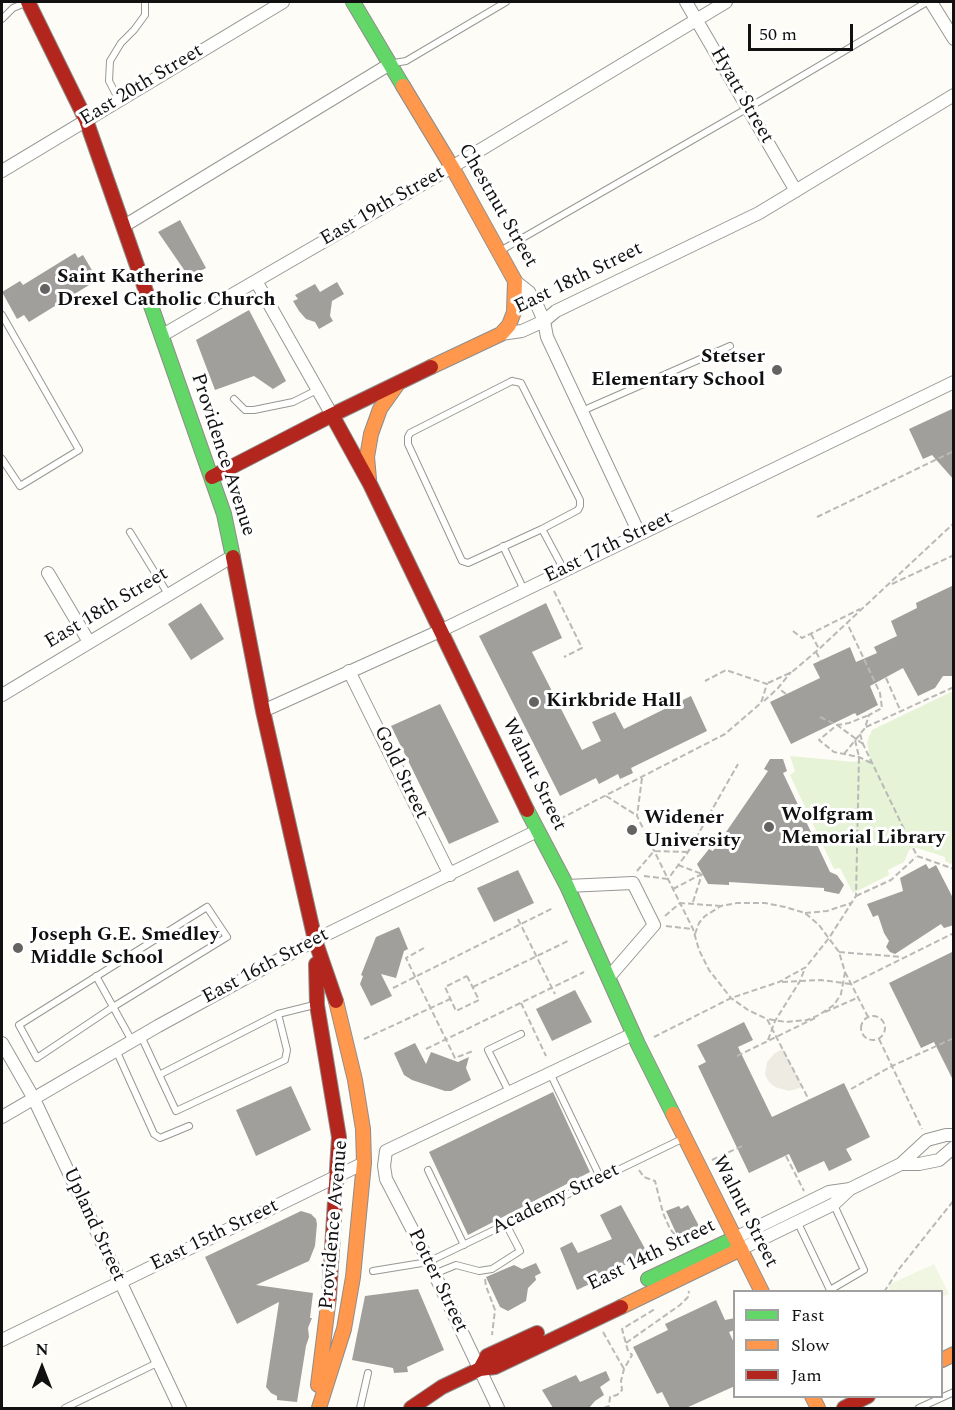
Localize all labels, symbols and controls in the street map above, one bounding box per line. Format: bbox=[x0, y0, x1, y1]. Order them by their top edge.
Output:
scale bar bbox=[751, 12, 856, 50]
text: 50 m bbox=[759, 21, 797, 48]
street label: East 20th Street bbox=[76, 40, 208, 132]
street label: Hyatt Street bbox=[704, 44, 778, 148]
street label: Chestnut Street bbox=[452, 140, 542, 272]
street label: East 19th Street bbox=[317, 162, 449, 252]
street label: East 18th Street bbox=[511, 238, 647, 320]
place label: Saint Katherine Drexel Catholic Church bbox=[57, 266, 276, 313]
marker: Saint Katherine Drexel Catholic Church bbox=[38, 282, 52, 296]
place label: Stetser Elementary School bbox=[591, 346, 765, 393]
marker: Stetser Elementary School bbox=[770, 363, 784, 377]
street label: Providence Avenue bbox=[184, 370, 260, 540]
street label: East 17th Street bbox=[541, 507, 677, 589]
street label: East 18th Street bbox=[41, 563, 173, 655]
place label: Kirkbride Hall bbox=[546, 690, 682, 714]
marker: Kirkbride Hall bbox=[527, 695, 541, 709]
street label: Walnut Street bbox=[495, 715, 571, 835]
street label: Gold Street bbox=[367, 722, 433, 824]
place label: Wolfgram Memorial Library bbox=[781, 804, 945, 851]
place label: Widener University bbox=[644, 807, 740, 854]
marker: Wolfgram Memorial Library bbox=[762, 820, 776, 834]
marker: Widener University bbox=[625, 823, 639, 837]
place label: Joseph G.E. Smedley Middle School bbox=[30, 924, 219, 971]
street label: East 16th Street bbox=[199, 924, 333, 1010]
marker: Joseph G.E. Smedley Middle School bbox=[11, 941, 25, 955]
street label: Providence Avenue bbox=[316, 1139, 354, 1311]
street label: Walnut Street bbox=[706, 1152, 782, 1272]
street label: Academy Street bbox=[488, 1159, 624, 1241]
street label: Upland Street bbox=[56, 1164, 130, 1286]
street label: East 15th Street bbox=[147, 1195, 283, 1277]
street label: East 14th Street bbox=[584, 1215, 720, 1297]
street label: Potter Street bbox=[402, 1225, 472, 1337]
legend bbox=[733, 1290, 943, 1398]
text: Fast bbox=[791, 1302, 824, 1329]
text: Slow bbox=[791, 1332, 829, 1359]
north arrow bbox=[12, 1338, 72, 1398]
text: N bbox=[35, 1338, 49, 1362]
text: Jam bbox=[791, 1362, 822, 1389]

